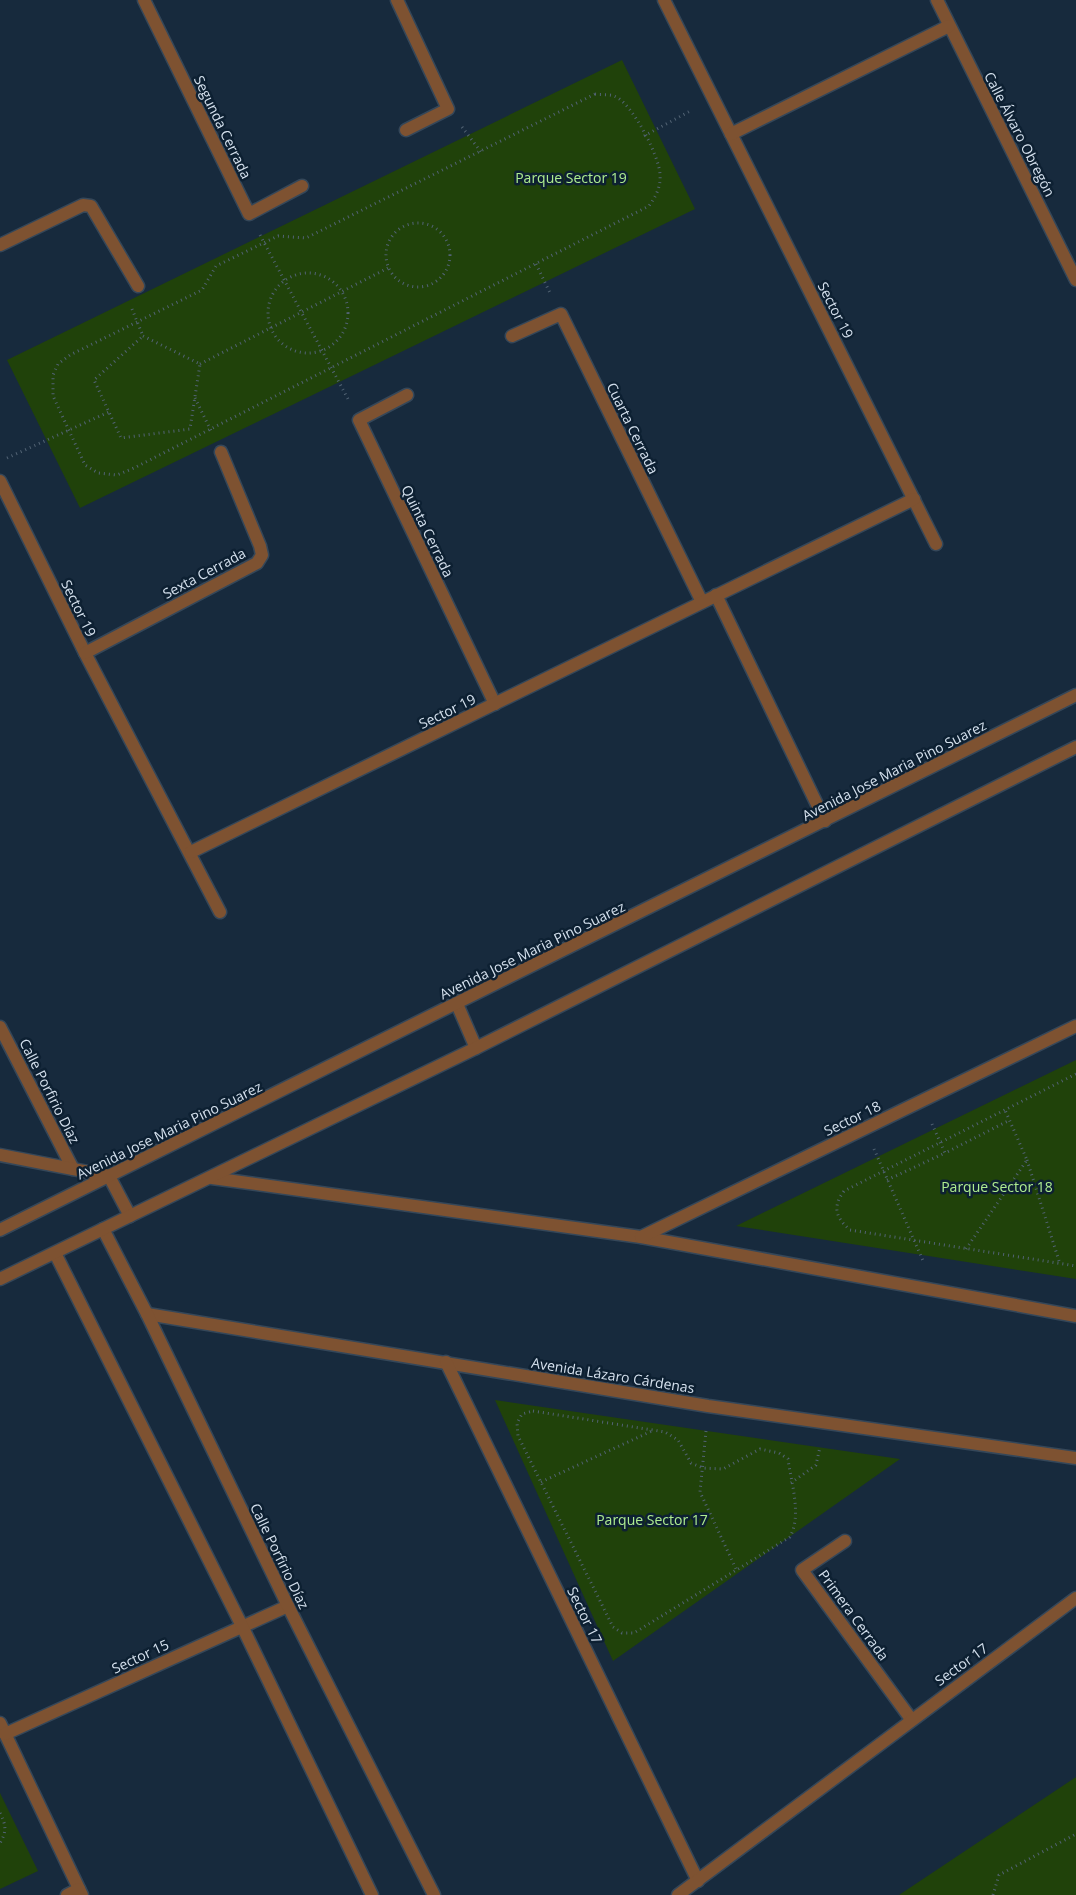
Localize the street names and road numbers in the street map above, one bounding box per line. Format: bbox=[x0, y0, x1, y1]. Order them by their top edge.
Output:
street label: Calle Álvaro Obregón bbox=[980, 68, 1060, 200]
street label: Segunda Cerrada bbox=[190, 72, 256, 182]
street label: Sector 19 bbox=[814, 278, 858, 342]
street label: Cuarta Cerrada bbox=[603, 379, 663, 477]
street label: Quinta Cerrada bbox=[397, 482, 459, 580]
street label: Sexta Cerrada bbox=[159, 543, 249, 603]
street label: Sector 19 bbox=[57, 576, 101, 640]
street label: Sector 19 bbox=[415, 689, 479, 733]
street label: Avenida Jose Maria Pino Suarez bbox=[799, 715, 990, 825]
street label: Avenida Jose Maria Pino Suarez bbox=[436, 897, 628, 1003]
street label: Calle Porfirio Díaz bbox=[15, 1035, 85, 1147]
street label: Avenida Jose Maria Pino Suarez bbox=[73, 1077, 265, 1183]
street label: Sector 18 bbox=[820, 1096, 884, 1140]
street label: Avenida Lázaro Cárdenas bbox=[530, 1353, 696, 1397]
street label: Calle Porfirio Díaz bbox=[246, 1500, 314, 1612]
street label: Primera Cerrada bbox=[815, 1566, 893, 1664]
street label: Sector 17 bbox=[563, 1583, 607, 1647]
street label: Sector 15 bbox=[108, 1634, 172, 1678]
street label: Sector 17 bbox=[931, 1638, 991, 1690]

